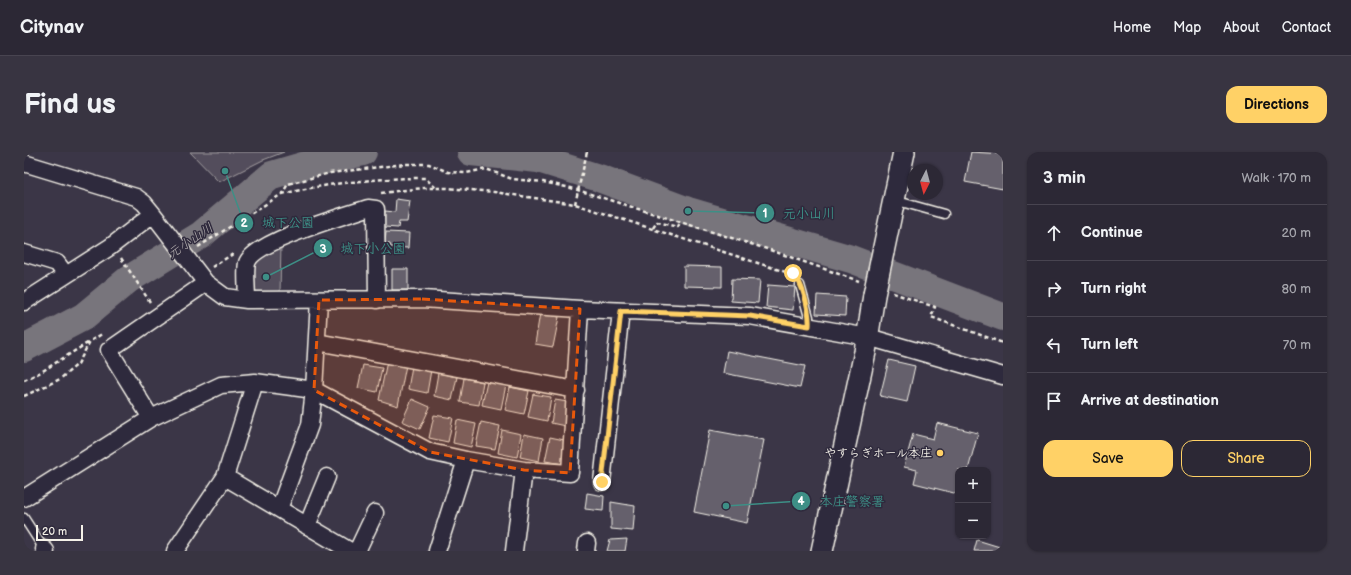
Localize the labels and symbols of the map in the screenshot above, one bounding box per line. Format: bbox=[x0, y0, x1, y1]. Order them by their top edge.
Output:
north arrow bbox=[907, 164, 943, 200]
callout: 元小山川 bbox=[755, 201, 843, 226]
text: 1 bbox=[762, 206, 768, 221]
text: 元小山川 bbox=[783, 206, 835, 222]
callout: 城下公園 bbox=[234, 210, 322, 235]
text: 城下公園 bbox=[262, 215, 314, 231]
text: 2 bbox=[240, 216, 248, 231]
water label: 元小山川 bbox=[165, 220, 217, 262]
callout: 城下小公園 bbox=[313, 236, 414, 261]
text: 城下小公園 bbox=[340, 241, 406, 257]
text: 3 bbox=[319, 242, 327, 257]
route start bbox=[784, 264, 802, 282]
place label: やすらぎホール本庄 bbox=[824, 446, 932, 461]
marker: やすらぎホール本庄 bbox=[935, 448, 945, 458]
route end bbox=[593, 473, 611, 491]
callout: 本庄警察署 bbox=[791, 488, 892, 513]
text: 4 bbox=[797, 494, 805, 509]
text: 本庄警察署 bbox=[819, 494, 885, 510]
scale bar bbox=[36, 523, 83, 542]

